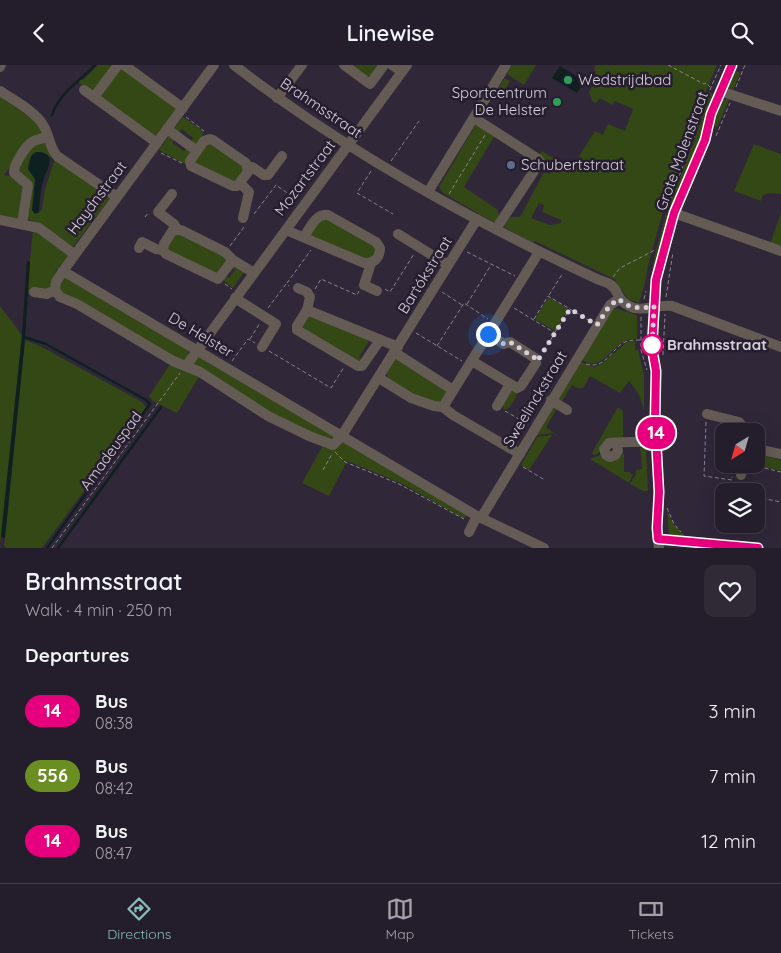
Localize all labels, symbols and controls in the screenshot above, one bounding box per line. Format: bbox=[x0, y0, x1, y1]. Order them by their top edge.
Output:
icon: back bbox=[25, 19, 53, 47]
text: Linewise bbox=[346, 19, 435, 47]
icon: search bbox=[728, 19, 756, 47]
place label: Wedstrijdbad bbox=[578, 70, 671, 89]
street label: Brahmsstraat bbox=[277, 73, 366, 142]
marker: Wedstrijdbad bbox=[562, 74, 574, 86]
place label: Sportcentrum De Helster bbox=[452, 83, 547, 119]
street label: Grote Molenstraat bbox=[651, 89, 712, 213]
marker: Sportcentrum De Helster bbox=[551, 96, 563, 108]
street label: Mozartstraat bbox=[270, 136, 339, 219]
place label: Schubertstraat bbox=[521, 155, 624, 174]
street label: Haydnstraat bbox=[63, 157, 130, 238]
marker: Schubertstraat bbox=[505, 159, 517, 171]
street label: Bartókstraat bbox=[393, 232, 456, 317]
street label: De Helster bbox=[165, 308, 237, 361]
your location bbox=[476, 322, 501, 347]
marker: Brahmsstraat bbox=[641, 334, 663, 356]
place label: Brahmsstraat bbox=[667, 335, 767, 354]
street label: Sweelinckstraat bbox=[498, 347, 571, 450]
street label: Amadeuspad bbox=[76, 408, 146, 494]
line badge: 14 bbox=[634, 417, 678, 449]
text: 14 bbox=[647, 421, 665, 444]
north arrow bbox=[715, 423, 765, 473]
map controls bbox=[715, 423, 765, 533]
button: layers bbox=[715, 483, 765, 533]
button: heart bbox=[704, 565, 756, 617]
text: Brahmsstraat bbox=[25, 566, 183, 596]
text: Walk · 4 min · 250 m bbox=[25, 600, 172, 620]
text: Departures bbox=[25, 643, 129, 667]
text: Bus bbox=[95, 689, 128, 713]
text: 14 bbox=[44, 699, 61, 722]
text: 3 min bbox=[708, 699, 756, 723]
text: 08:38 bbox=[95, 713, 133, 733]
text: Bus bbox=[95, 754, 128, 778]
text: 556 bbox=[37, 764, 68, 787]
text: 7 min bbox=[709, 764, 756, 788]
text: 08:42 bbox=[95, 778, 133, 798]
text: Bus bbox=[95, 819, 128, 843]
text: 14 bbox=[44, 829, 61, 852]
text: 12 min bbox=[701, 829, 756, 853]
text: 08:47 bbox=[95, 843, 132, 863]
tab: Directions bbox=[107, 895, 171, 943]
tab: Map bbox=[386, 895, 414, 943]
tab: Tickets bbox=[628, 895, 674, 943]

